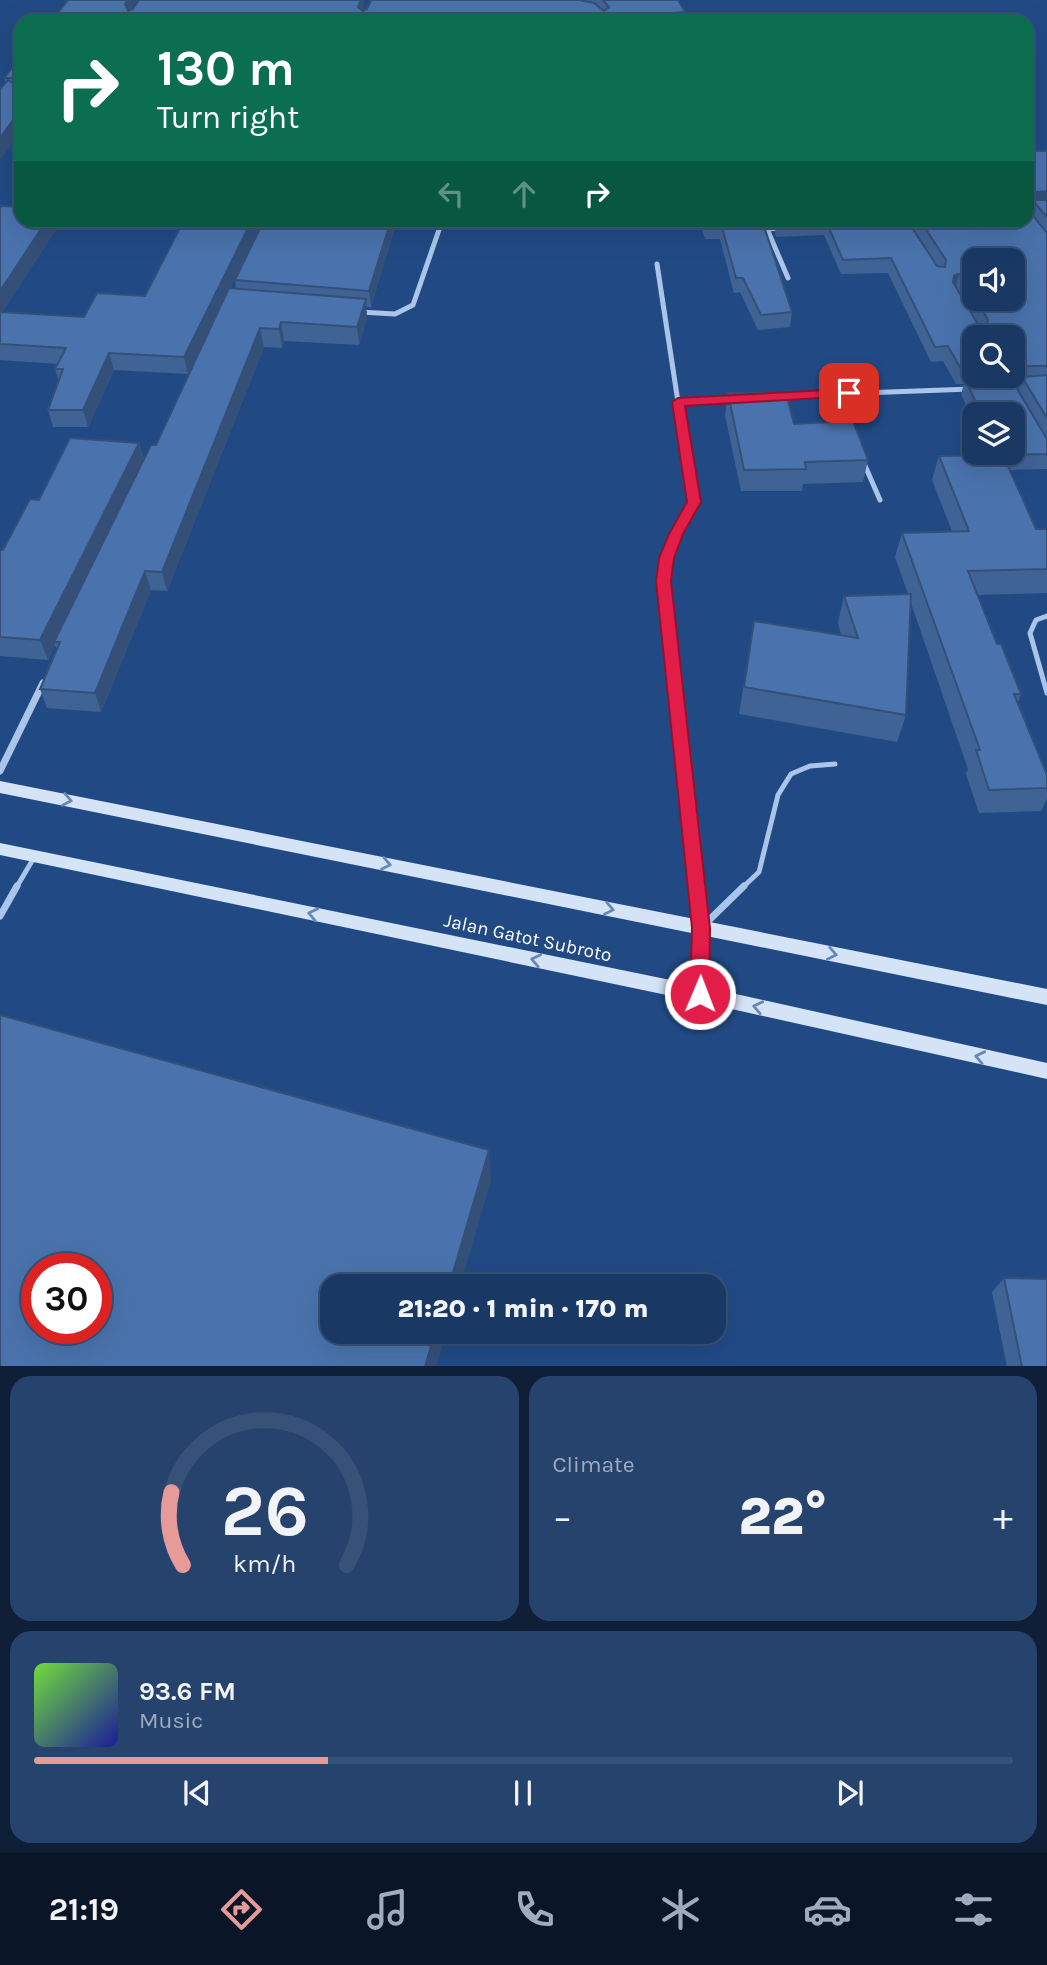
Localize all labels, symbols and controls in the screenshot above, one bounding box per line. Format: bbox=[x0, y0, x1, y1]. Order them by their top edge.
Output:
text: 130 m bbox=[157, 40, 295, 97]
icon: right bbox=[42, 42, 133, 133]
text: Turn right bbox=[157, 99, 299, 136]
icon: left bbox=[432, 175, 470, 213]
icon: ahead bbox=[505, 175, 543, 213]
icon: right bbox=[578, 175, 616, 213]
map controls bbox=[962, 248, 1025, 465]
button: sound bbox=[962, 248, 1025, 311]
button: search bbox=[962, 325, 1025, 388]
pin bbox=[819, 363, 879, 423]
icon: arrive bbox=[830, 374, 868, 412]
button: layers bbox=[962, 402, 1025, 465]
one-way arrow bbox=[61, 792, 73, 807]
one-way arrow bbox=[380, 856, 392, 871]
one-way arrow bbox=[603, 901, 615, 916]
one-way arrow bbox=[307, 908, 319, 923]
street label: Jalan Gatot Subroto bbox=[442, 909, 614, 966]
one-way arrow bbox=[826, 946, 838, 961]
one-way arrow bbox=[530, 954, 542, 969]
position arrow bbox=[663, 957, 737, 1031]
one-way arrow bbox=[752, 1001, 764, 1016]
one-way arrow bbox=[974, 1050, 986, 1065]
speed limit sign: 30 bbox=[21, 1253, 112, 1344]
text: 21:20 · 1 min · 170 m bbox=[398, 1293, 649, 1324]
text: Climate bbox=[553, 1451, 635, 1478]
text: 26 bbox=[220, 1468, 308, 1553]
text: 22° bbox=[738, 1486, 827, 1547]
text: − bbox=[553, 1495, 572, 1540]
text: + bbox=[993, 1495, 1013, 1540]
text: km/h bbox=[233, 1548, 296, 1577]
text: 93.6 FM bbox=[139, 1676, 236, 1707]
text: Music bbox=[139, 1707, 203, 1734]
icon: previous bbox=[178, 1774, 216, 1812]
icon: pause bbox=[504, 1774, 542, 1812]
icon: next bbox=[831, 1774, 869, 1812]
icon: directions bbox=[217, 1885, 266, 1934]
icon: music bbox=[363, 1885, 412, 1934]
icon: phone bbox=[510, 1885, 559, 1934]
icon: climate bbox=[656, 1885, 705, 1934]
icon: car bbox=[803, 1885, 852, 1934]
icon: filters bbox=[949, 1885, 998, 1934]
text: 21:19 bbox=[49, 1891, 119, 1928]

